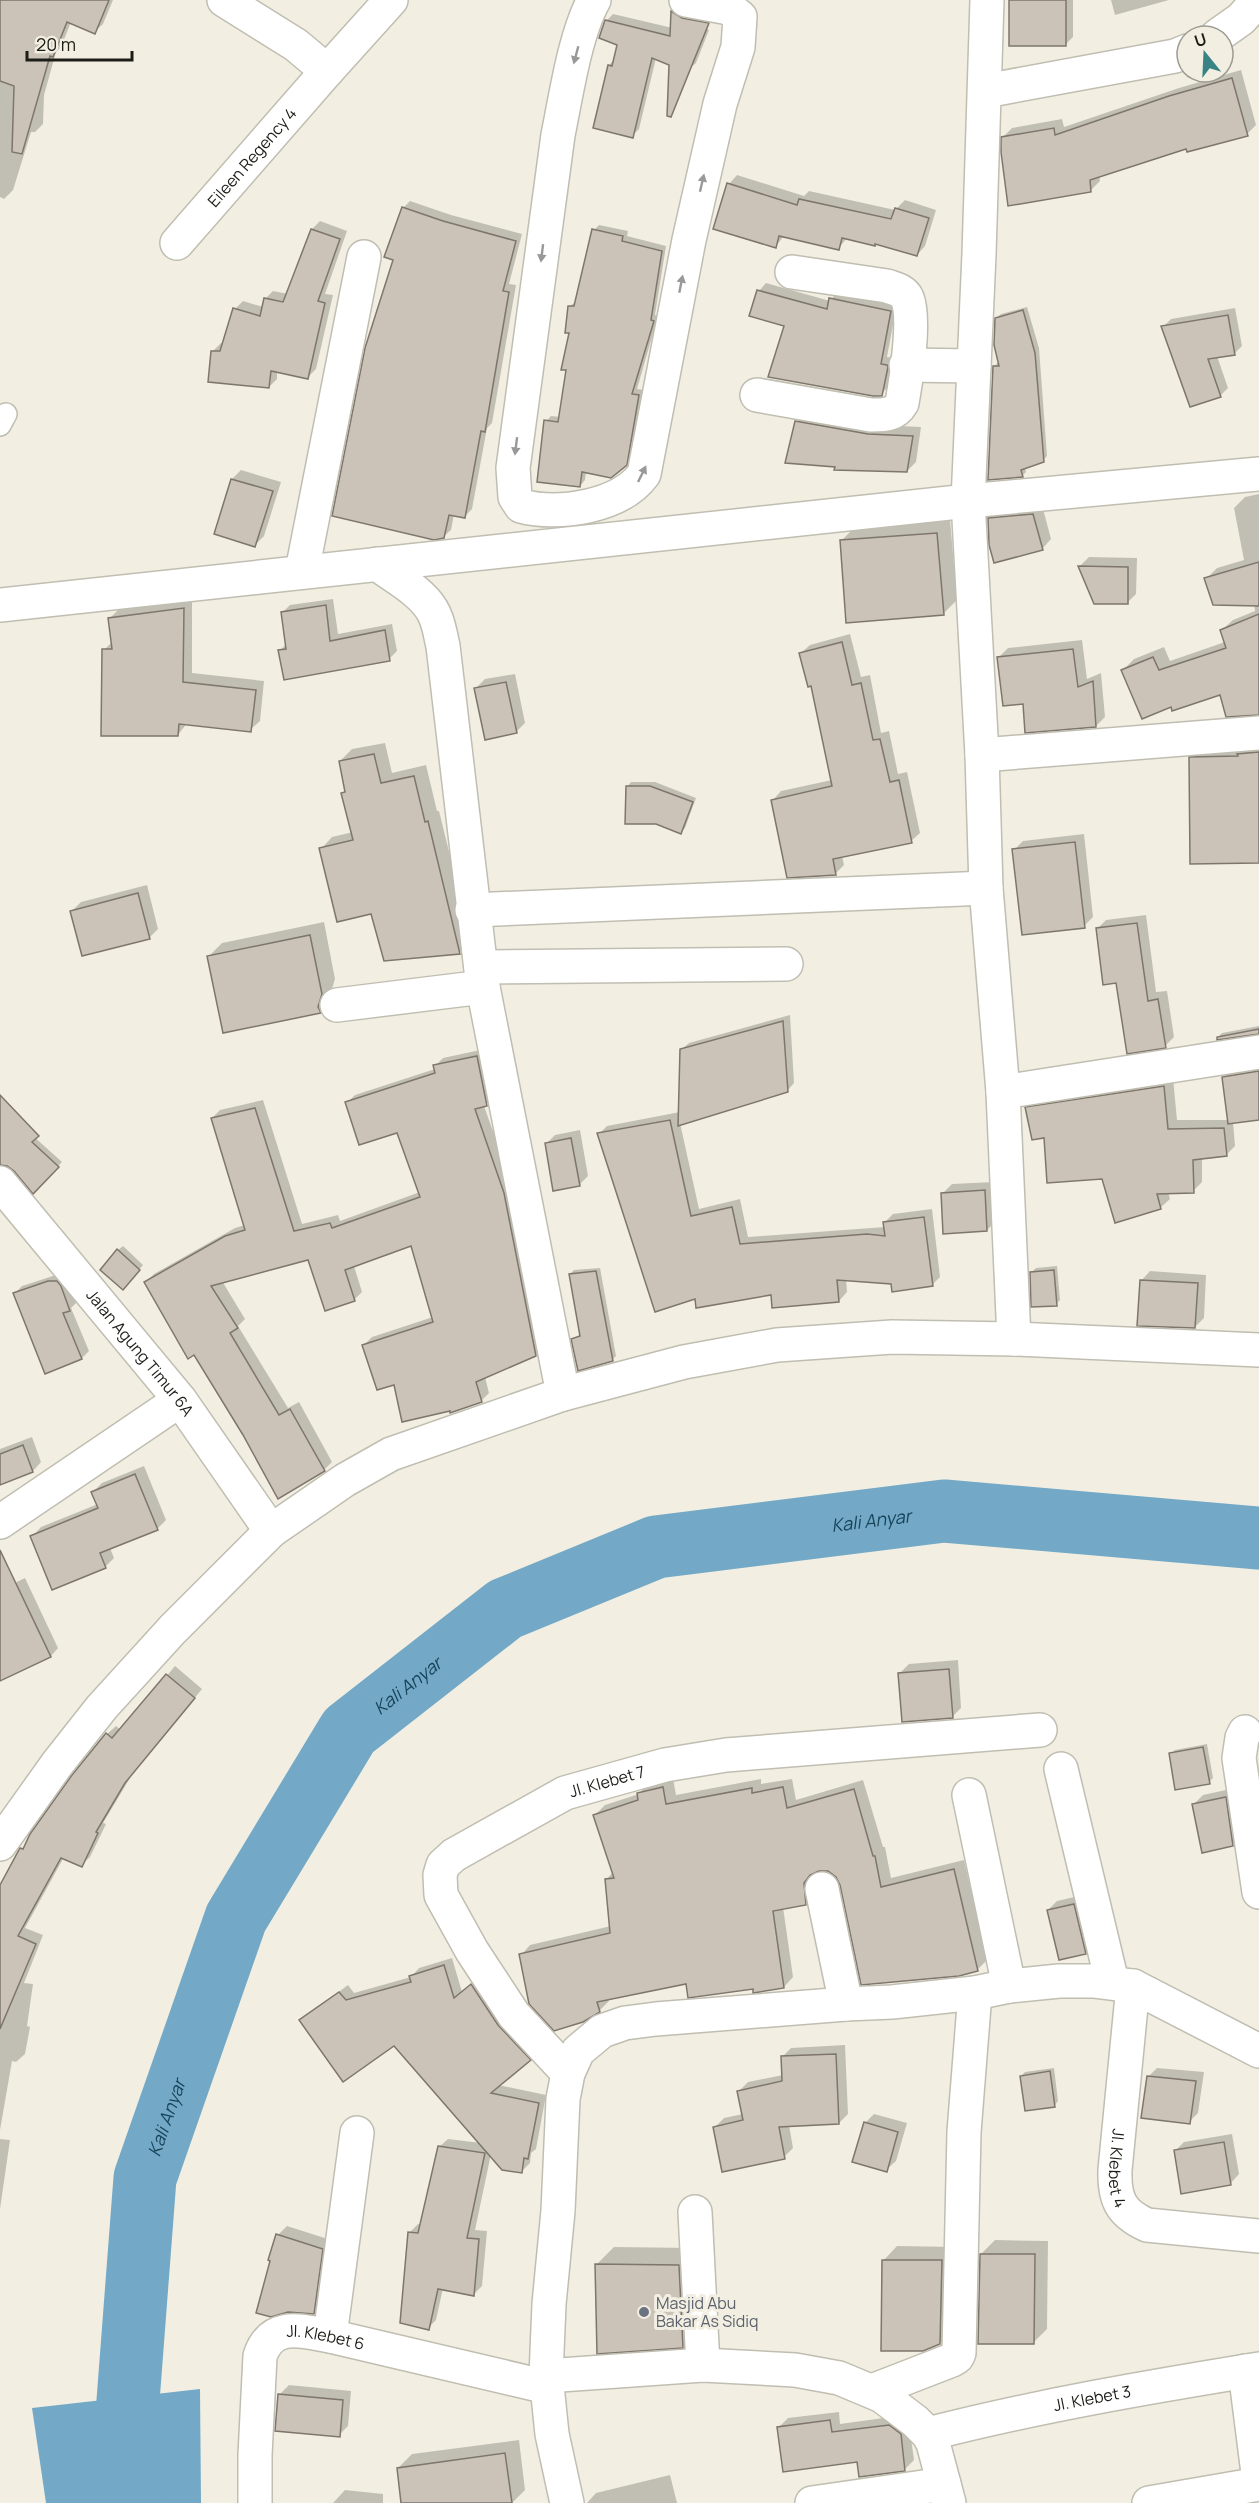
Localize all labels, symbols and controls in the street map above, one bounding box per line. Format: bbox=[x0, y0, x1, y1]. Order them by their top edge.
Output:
scale bar bbox=[27, 24, 132, 62]
north arrow bbox=[1175, 24, 1235, 84]
text: U bbox=[1191, 27, 1209, 52]
text: 20 m bbox=[36, 32, 76, 56]
one-way arrow bbox=[570, 46, 580, 64]
street label: Eileen Regency 4 bbox=[203, 103, 301, 211]
one-way arrow bbox=[698, 173, 707, 192]
one-way arrow bbox=[538, 244, 547, 263]
one-way arrow bbox=[677, 274, 686, 293]
one-way arrow bbox=[511, 437, 520, 456]
one-way arrow bbox=[636, 465, 646, 483]
street label: Jalan Agung Timur 6A bbox=[81, 1284, 199, 1420]
water label: Kali Anyar bbox=[830, 1503, 915, 1537]
water label: Kali Anyar bbox=[368, 1650, 448, 1719]
street label: Jl. Klebet 7 bbox=[567, 1760, 647, 1802]
water label: Kali Anyar bbox=[142, 2073, 192, 2159]
street label: Jl. Klebet 4 bbox=[1104, 2128, 1132, 2211]
place label: Masjid Abu Bakar As Sidiq bbox=[656, 2292, 759, 2332]
marker: Masjid Abu Bakar As Sidiq bbox=[637, 2305, 651, 2319]
street label: Jl. Klebet 6 bbox=[286, 2320, 367, 2355]
street label: Jl. Klebet 3 bbox=[1051, 2380, 1133, 2416]

